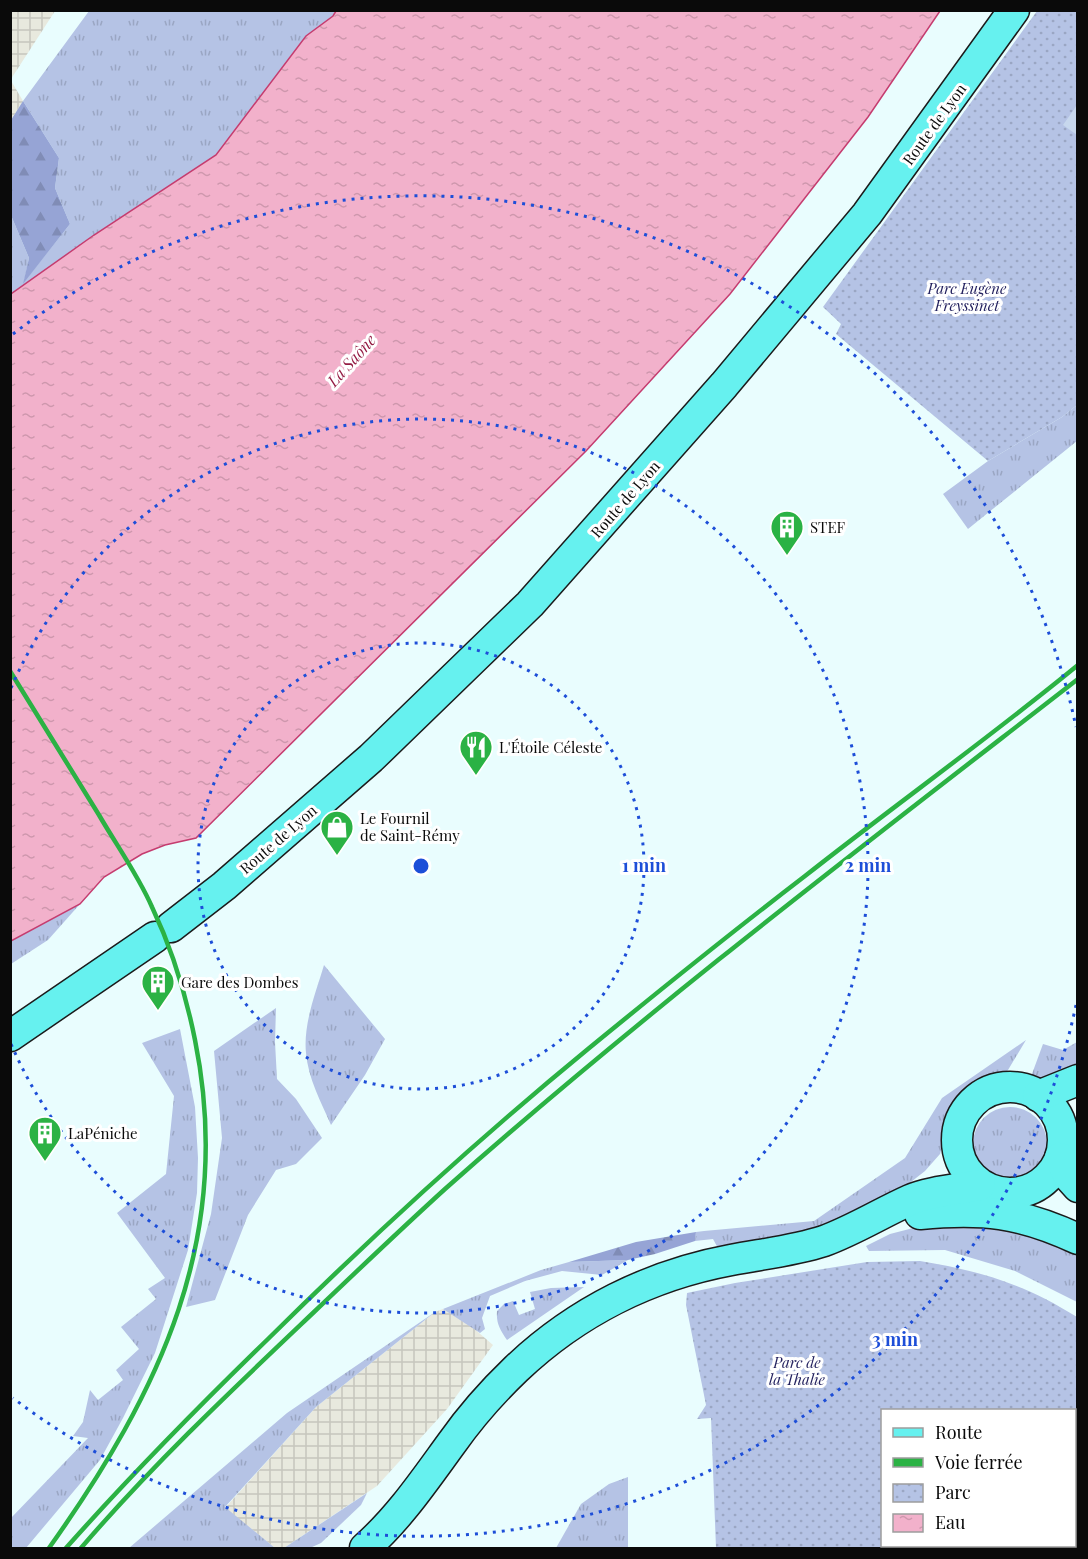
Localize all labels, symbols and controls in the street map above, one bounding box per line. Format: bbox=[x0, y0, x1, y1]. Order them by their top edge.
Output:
street label: Route de Lyon bbox=[898, 79, 970, 169]
park label: Parc Eugène Freyssinet bbox=[927, 278, 1007, 315]
water label: La Saône bbox=[321, 329, 380, 391]
street label: Route de Lyon bbox=[586, 456, 664, 542]
building icon: STEF bbox=[769, 509, 805, 556]
place label: STEF bbox=[810, 517, 846, 537]
restaurant icon: L'Étoile Céleste bbox=[458, 729, 494, 776]
place label: L'Étoile Céleste bbox=[499, 737, 602, 757]
street label: Route de Lyon bbox=[235, 800, 321, 878]
place label: Le Fournil de Saint-Rémy bbox=[360, 808, 460, 845]
shop icon: Le Fournil de Saint-Rémy bbox=[319, 809, 355, 856]
text: 1 min bbox=[622, 853, 666, 877]
text: 2 min bbox=[845, 853, 891, 877]
centre of rings bbox=[411, 856, 431, 876]
building icon: Gare des Dombes bbox=[140, 964, 176, 1011]
place label: Gare des Dombes bbox=[181, 972, 299, 992]
building icon: LaPéniche bbox=[27, 1115, 63, 1162]
place label: LaPéniche bbox=[68, 1123, 138, 1143]
text: 3 min bbox=[872, 1327, 918, 1351]
park label: Parc de la Thalie bbox=[769, 1352, 826, 1389]
legend bbox=[881, 1409, 1076, 1547]
text: Route bbox=[935, 1420, 982, 1444]
text: Voie ferrée bbox=[934, 1450, 1023, 1474]
text: Parc bbox=[935, 1480, 971, 1504]
text: Eau bbox=[935, 1510, 966, 1534]

